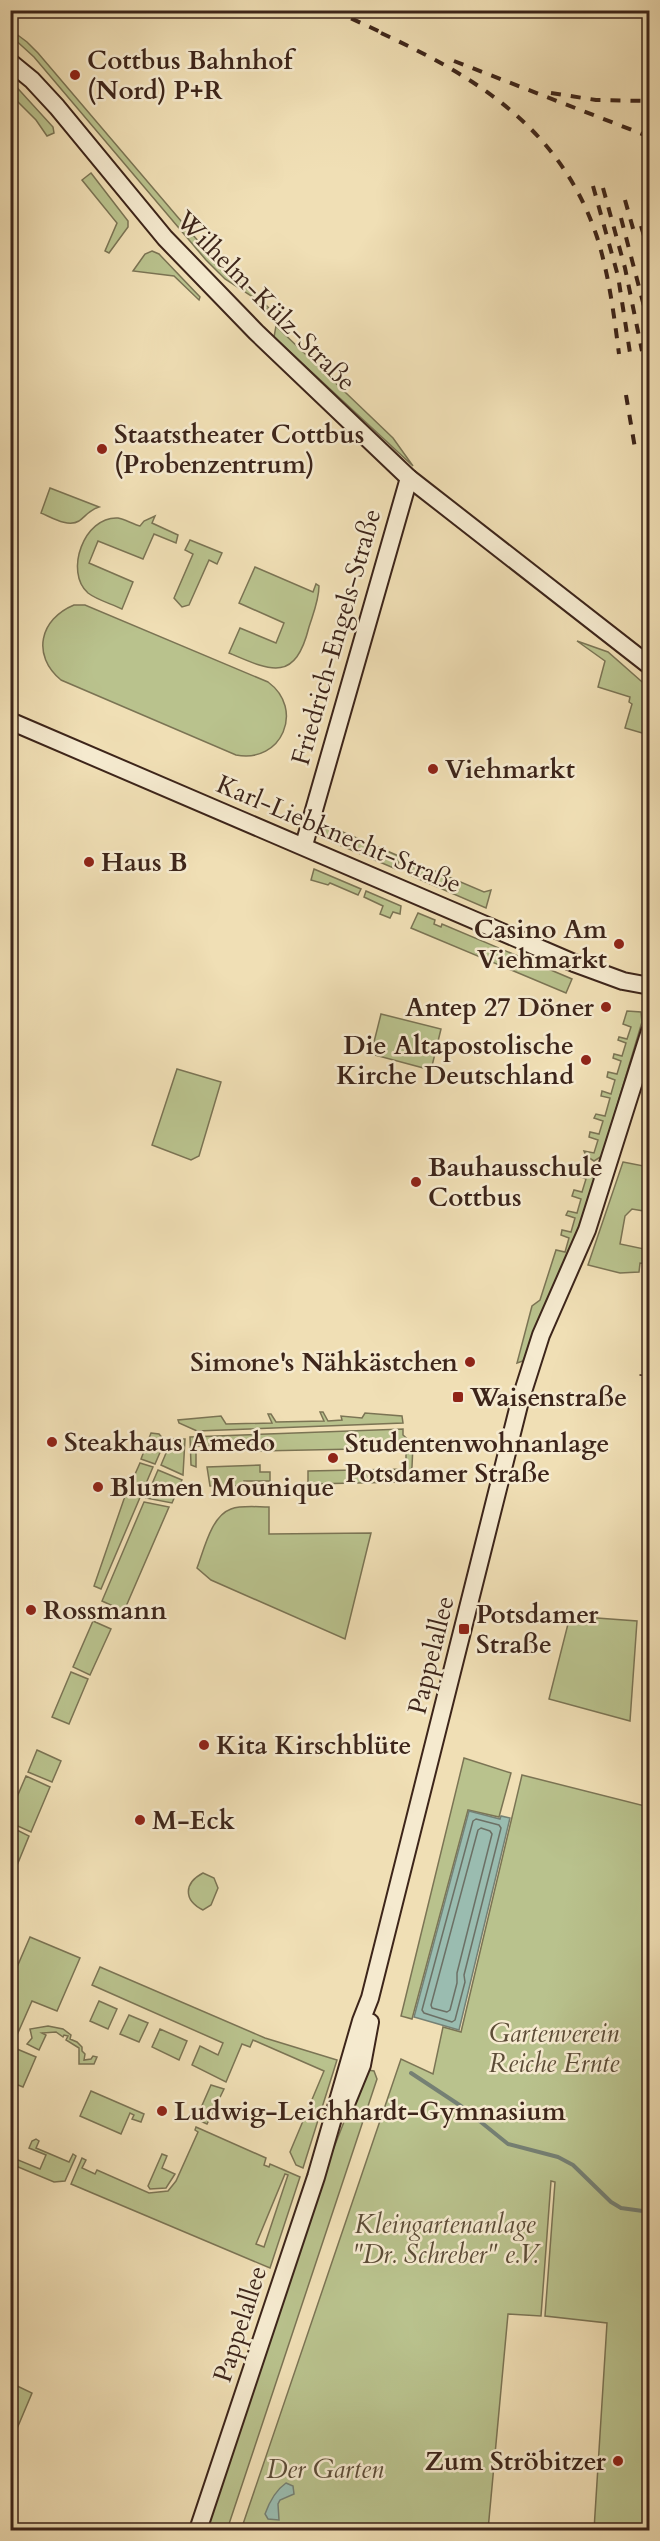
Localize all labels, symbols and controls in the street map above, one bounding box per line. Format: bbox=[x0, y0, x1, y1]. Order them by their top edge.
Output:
place label: Cottbus Bahnhof (Nord) P+R bbox=[87, 43, 297, 108]
marker: Cottbus Bahnhof (Nord) P+R bbox=[68, 68, 82, 82]
street label: Wilhelm-Külz-Straße bbox=[168, 203, 364, 399]
place label: Staatstheater Cottbus (Probenzentrum) bbox=[114, 417, 364, 482]
marker: Staatstheater Cottbus (Probenzentrum) bbox=[95, 442, 109, 456]
street label: Friedrich-Engels-Straße bbox=[283, 505, 389, 769]
place label: Viehmarkt bbox=[445, 752, 575, 787]
marker: Viehmarkt bbox=[426, 762, 440, 776]
street label: Karl-Liebknecht-Straße bbox=[211, 767, 467, 901]
place label: Haus B bbox=[101, 845, 187, 880]
marker: Haus B bbox=[82, 855, 96, 869]
place label: Casino Am Viehmarkt bbox=[474, 912, 607, 977]
marker: Casino Am Viehmarkt bbox=[612, 937, 626, 951]
place label: Antep 27 Döner bbox=[405, 990, 595, 1025]
marker: Antep 27 Döner bbox=[599, 1000, 613, 1014]
place label: Die Altapostolische Kirche Deutschland bbox=[336, 1028, 574, 1093]
marker: Die Altapostolische Kirche Deutschland bbox=[579, 1053, 593, 1067]
place label: Bauhausschule Cottbus bbox=[428, 1150, 603, 1215]
marker: Bauhausschule Cottbus bbox=[409, 1175, 423, 1189]
place label: Simone's Nähkästchen bbox=[190, 1345, 458, 1380]
marker: Simone's Nähkästchen bbox=[463, 1355, 477, 1369]
place label: Waisenstraße bbox=[469, 1380, 627, 1415]
marker: Waisenstraße bbox=[451, 1390, 465, 1404]
place label: Steakhaus Amedo bbox=[64, 1425, 275, 1460]
place label: Studentenwohnanlage Potsdamer Straße bbox=[345, 1426, 609, 1491]
marker: Steakhaus Amedo bbox=[45, 1435, 59, 1449]
marker: Studentenwohnanlage Potsdamer Straße bbox=[326, 1451, 340, 1465]
place label: Blumen Mounique bbox=[110, 1470, 334, 1505]
marker: Blumen Mounique bbox=[91, 1480, 105, 1494]
street label: Pappelallee bbox=[399, 1592, 463, 1718]
place label: Rossmann bbox=[43, 1593, 167, 1628]
place label: Potsdamer Straße bbox=[476, 1597, 599, 1662]
marker: Rossmann bbox=[24, 1603, 38, 1617]
marker: Potsdamer Straße bbox=[457, 1622, 471, 1636]
place label: Kita Kirschblüte bbox=[216, 1728, 411, 1763]
marker: Kita Kirschblüte bbox=[197, 1738, 211, 1752]
place label: M-Eck bbox=[152, 1803, 236, 1838]
marker: M-Eck bbox=[133, 1813, 147, 1827]
park label: Gartenverein Reiche Ernte bbox=[489, 2016, 620, 2081]
place label: Ludwig-Leichhardt-Gymnasium bbox=[174, 2094, 566, 2129]
marker: Ludwig-Leichhardt-Gymnasium bbox=[155, 2104, 169, 2118]
park label: Kleingartenanlage "Dr. Schreber" e.V. bbox=[352, 2207, 541, 2272]
street label: Pappelallee bbox=[205, 2261, 275, 2387]
place label: Zum Ströbitzer bbox=[424, 2444, 607, 2479]
park label: Der Garten bbox=[266, 2452, 384, 2487]
marker: Zum Ströbitzer bbox=[611, 2454, 625, 2468]

